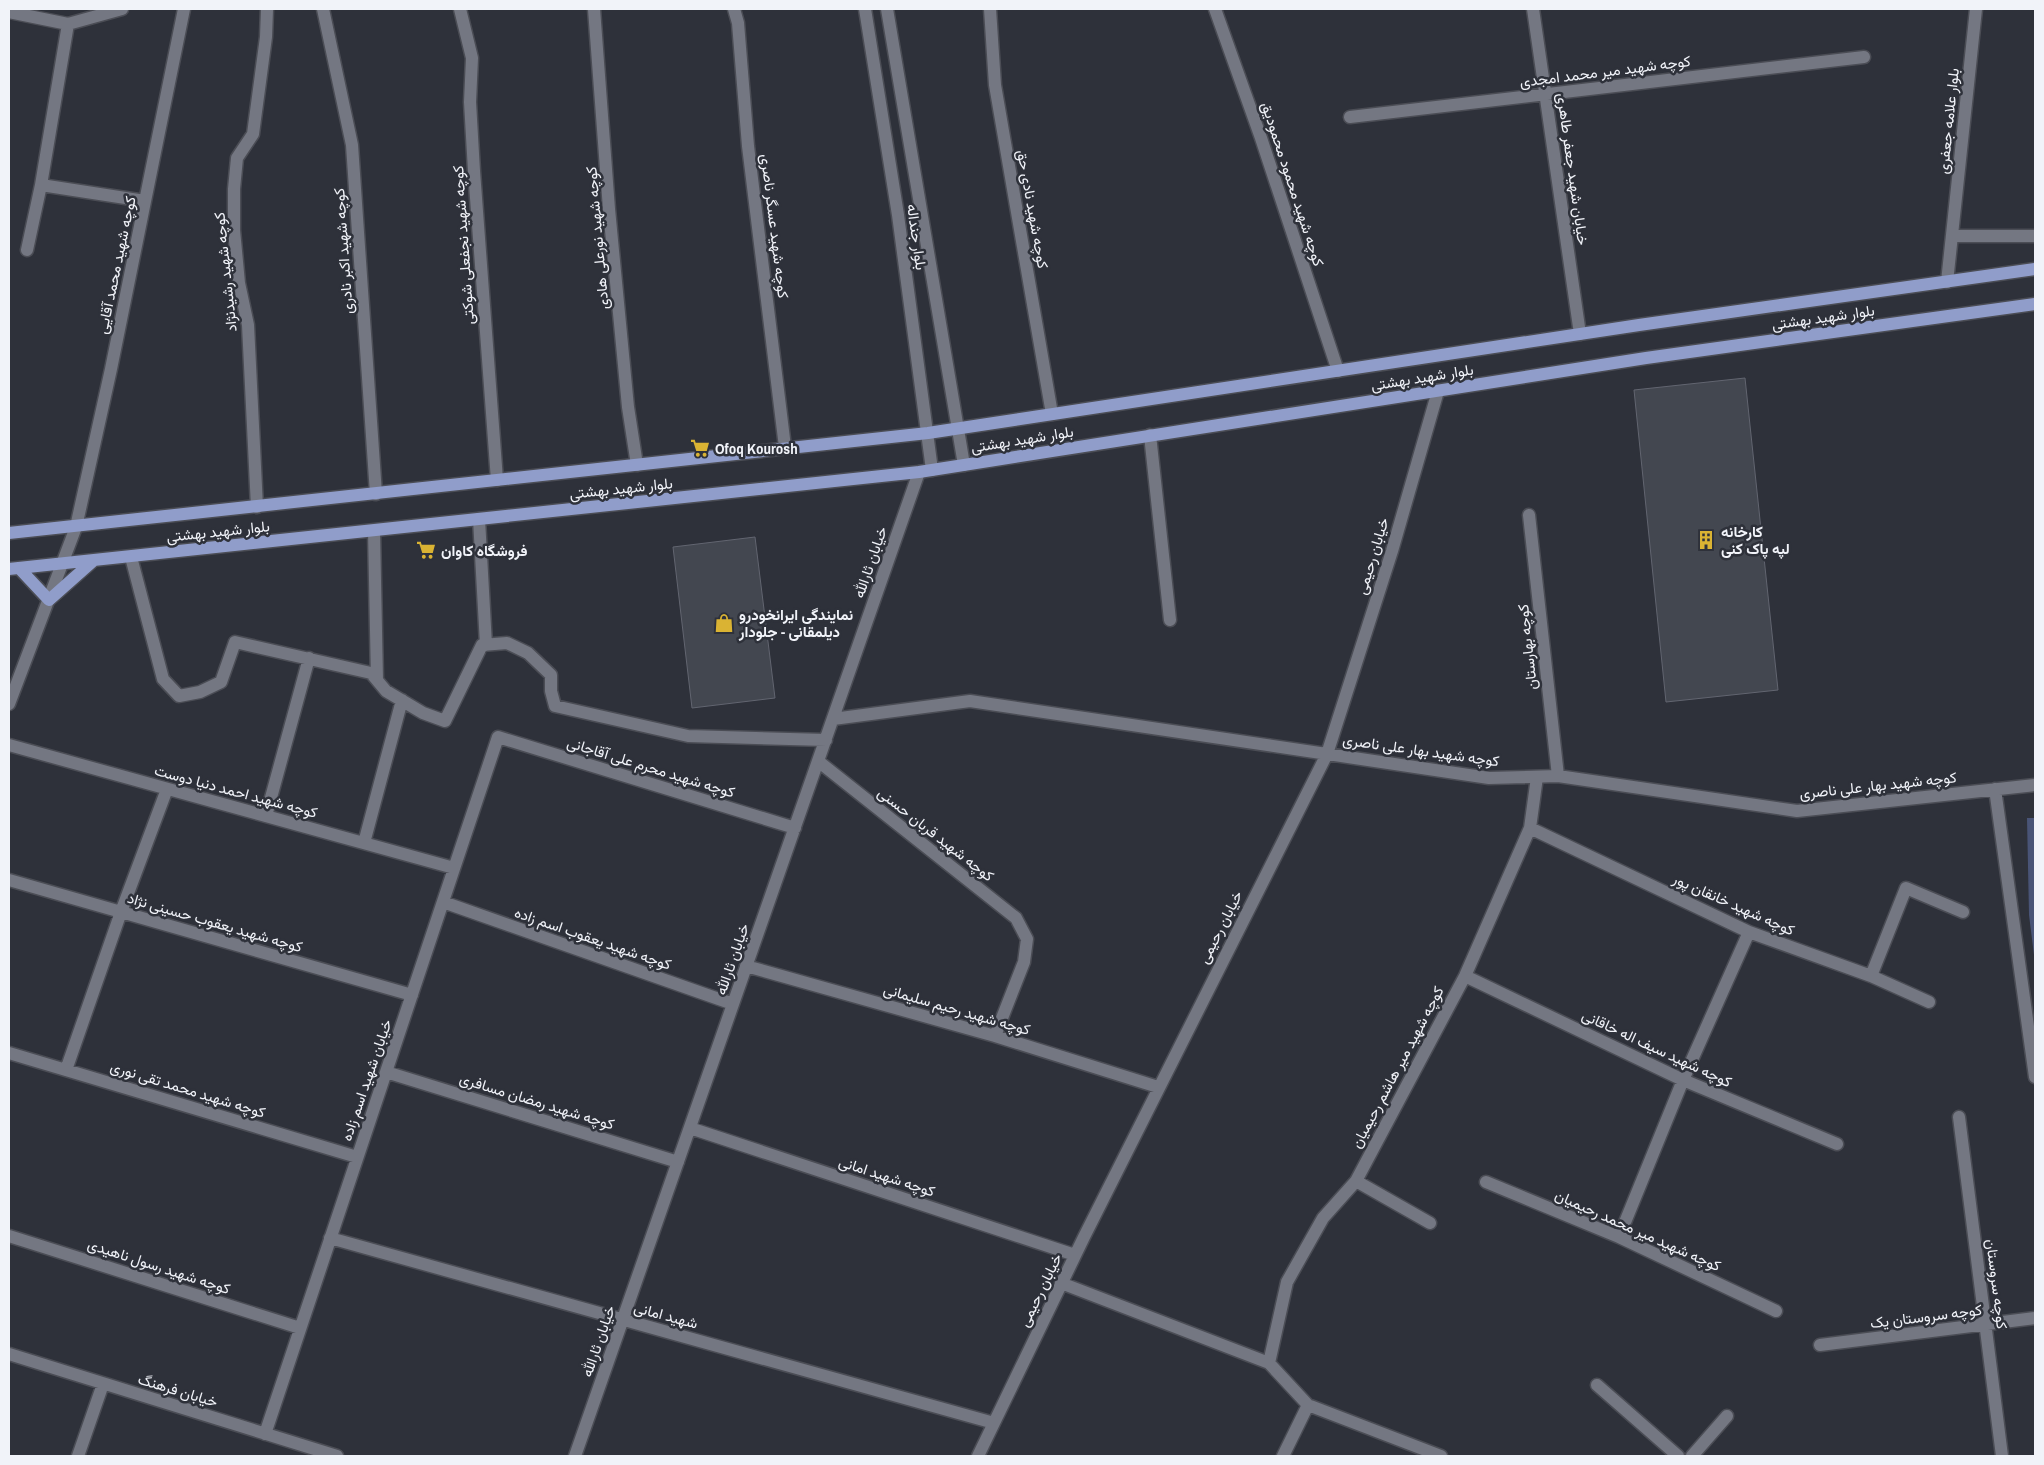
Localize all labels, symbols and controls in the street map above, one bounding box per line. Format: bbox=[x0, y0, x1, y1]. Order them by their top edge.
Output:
street label: کوچه شهید میر محمد امجدی bbox=[1518, 50, 1692, 92]
street label: بلوار علامه جعفری bbox=[1932, 67, 1964, 175]
street label: خیابان شهید جعفر طاهری bbox=[1552, 92, 1594, 246]
street label: کوچه شهید محمود محمودیق bbox=[1256, 99, 1330, 269]
street label: کوچه شهید نادی حق bbox=[1012, 148, 1054, 270]
street label: کوچه شهید عسگر ناصری bbox=[756, 153, 794, 300]
street label: کوچه شهید نجفعلی شوکتی bbox=[447, 164, 479, 325]
street label: کوچه شهید نورعلی هادی bbox=[580, 165, 614, 310]
street label: کوچه شهید اکبر نادری bbox=[328, 187, 358, 315]
street label: کوچه شهید محمد آقایی bbox=[91, 194, 141, 336]
street label: بلوار جنداله bbox=[902, 203, 932, 271]
street label: کوچه شهید رشیدنژاد bbox=[208, 211, 242, 333]
street label: بلوار شهید بهشتی bbox=[1770, 299, 1876, 335]
street label: بلوار شهید بهشتی bbox=[1369, 359, 1475, 395]
street label: بلوار شهید بهشتی bbox=[969, 421, 1075, 457]
supermarket icon: Ofoq Kourosh bbox=[689, 437, 711, 459]
place label: Ofoq Kourosh bbox=[715, 438, 798, 459]
street label: بلوار شهید بهشتی bbox=[568, 472, 674, 504]
street label: بلوار شهید بهشتی bbox=[165, 515, 271, 547]
street label: خیابان رحیمی bbox=[1350, 515, 1394, 597]
place label: کارخانه لپه پاک کنی bbox=[1721, 521, 1790, 559]
street label: خیابان ثارالله bbox=[848, 523, 892, 601]
building icon: کارخانه لپه پاک کنی bbox=[1695, 529, 1717, 551]
supermarket icon: فروشگاه کاوان bbox=[415, 539, 437, 561]
place label: فروشگاه کاوان bbox=[441, 540, 527, 561]
street label: کوچه بهارستان bbox=[1512, 603, 1542, 691]
place label: نمایندگی ایرانخودرو دیلمقانی - جلودار bbox=[738, 604, 853, 642]
shop icon: نمایندگی ایرانخودرو دیلمقانی - جلودار bbox=[713, 612, 735, 634]
street label: کوچه شهید بهار علی ناصری bbox=[1341, 729, 1501, 771]
street label: کوچه شهید محرم علی آقاجانی bbox=[565, 731, 738, 803]
street label: کوچه شهید احمد دنیا دوست bbox=[152, 759, 320, 823]
street label: کوچه شهید بهار علی ناصری bbox=[1798, 766, 1958, 804]
street label: کوچه شهید قربان حسنی bbox=[873, 782, 999, 886]
street label: کوچه شهید خانقان پور bbox=[1669, 867, 1799, 940]
street label: کوچه شهید یعقوب حسینی نژاد bbox=[125, 887, 305, 957]
street label: خیابان رحیمی bbox=[1193, 887, 1247, 967]
street label: کوچه شهید یعقوب اسم زاده bbox=[512, 901, 675, 975]
street label: خیابان ثارالله bbox=[710, 920, 754, 998]
street label: کوچه شهید رحیم سلیمانی bbox=[881, 978, 1033, 1040]
street label: کوچه شهید میر هاشم رحیمیان bbox=[1345, 982, 1449, 1152]
street label: کوچه شهید سیف اله خاقانی bbox=[1579, 1004, 1736, 1092]
street label: خیابان شهید اسم زاده bbox=[335, 1016, 397, 1144]
street label: کوچه شهید محمد تقی نوری bbox=[108, 1055, 268, 1123]
street label: کوچه شهید رمضان مسافری bbox=[457, 1067, 617, 1135]
street label: کوچه شهید امانی bbox=[836, 1151, 938, 1202]
street label: کوچه شهید میر محمد رحیمیان bbox=[1552, 1184, 1725, 1276]
street label: کوچه شهید رسول ناهیدی bbox=[85, 1233, 233, 1299]
street label: کوچه سروستان bbox=[1981, 1238, 2013, 1330]
street label: خیابان رحیمی bbox=[1013, 1250, 1067, 1330]
street label: شهید امانی bbox=[632, 1296, 701, 1334]
street label: کوچه سروستان یک bbox=[1869, 1299, 1983, 1333]
street label: خیابان ثارالله bbox=[576, 1302, 620, 1380]
street label: خیابان فرهنگ bbox=[136, 1368, 220, 1412]

